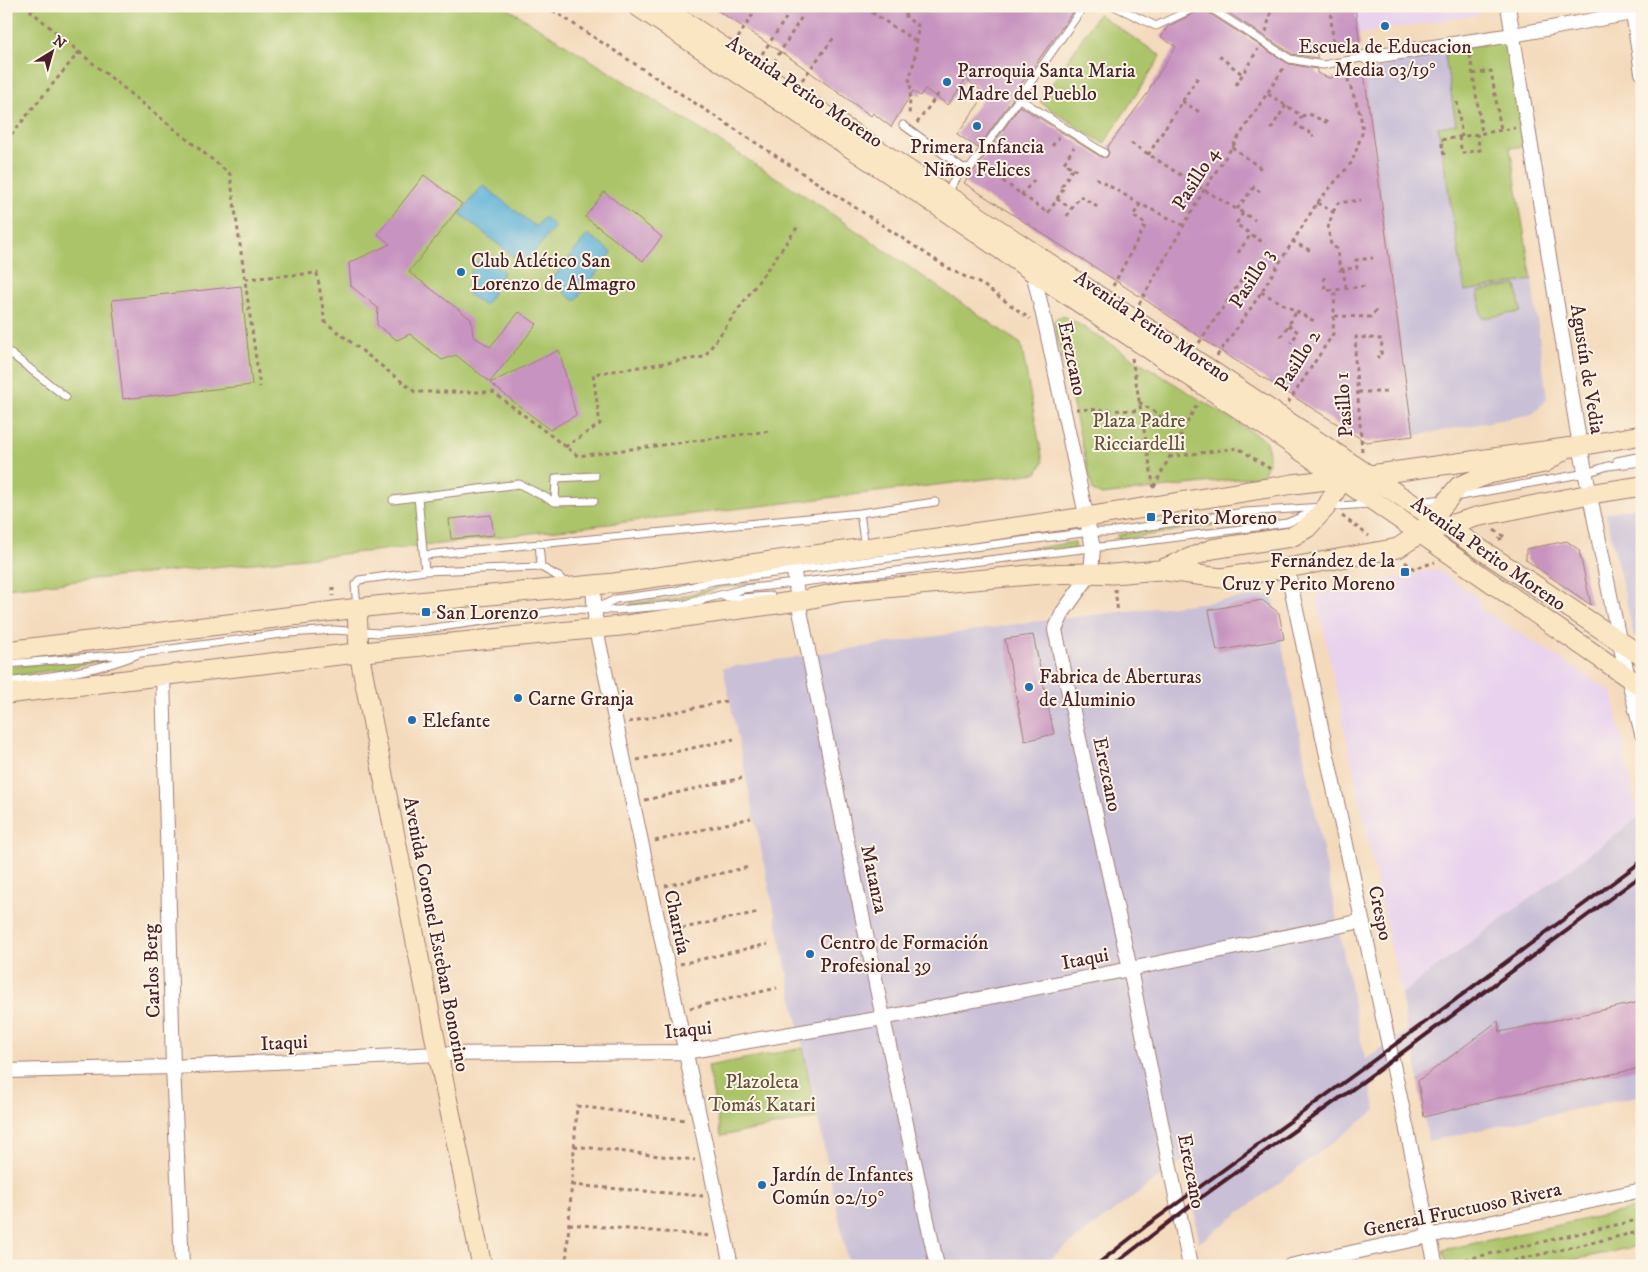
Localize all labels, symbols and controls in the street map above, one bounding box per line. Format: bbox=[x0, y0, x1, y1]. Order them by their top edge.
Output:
marker: Escuela de Educacion Media 03/19° bbox=[1379, 20, 1391, 32]
north arrow bbox=[28, 28, 78, 78]
street label: Avenida Perito Moreno bbox=[721, 30, 887, 154]
text: N bbox=[49, 32, 70, 53]
place label: Escuela de Educacion Media 03/19° bbox=[1298, 35, 1472, 83]
place label: Parroquia Santa Maria Madre del Pueblo bbox=[957, 59, 1136, 107]
marker: Parroquia Santa Maria Madre del Pueblo bbox=[941, 76, 953, 88]
marker: Primera Infancia Niños Felices bbox=[971, 120, 983, 132]
place label: Primera Infancia Niños Felices bbox=[910, 135, 1044, 183]
street label: Pasillo 4 bbox=[1167, 142, 1226, 215]
street label: Pasillo 3 bbox=[1224, 244, 1280, 313]
place label: Club Atlético San Lorenzo de Almagro bbox=[471, 249, 636, 297]
street label: Avenida Perito Moreno bbox=[1069, 265, 1235, 389]
marker: Club Atlético San Lorenzo de Almagro bbox=[455, 266, 467, 278]
street label: Agustín de Vedia bbox=[1564, 303, 1609, 436]
street label: Erezcano bbox=[1051, 319, 1092, 398]
street label: Pasillo 2 bbox=[1270, 325, 1327, 396]
street label: Pasillo 1 bbox=[1330, 371, 1359, 438]
park label: Plaza Padre Ricciardelli bbox=[1092, 409, 1186, 457]
street label: Avenida Perito Moreno bbox=[1406, 491, 1571, 617]
place label: Perito Moreno bbox=[1161, 506, 1277, 531]
marker: Perito Moreno bbox=[1145, 511, 1157, 523]
place label: Fernández de la Cruz y Perito Moreno bbox=[1222, 549, 1395, 597]
marker: Fernández de la Cruz y Perito Moreno bbox=[1399, 566, 1411, 578]
place label: San Lorenzo bbox=[436, 601, 538, 626]
marker: San Lorenzo bbox=[420, 606, 432, 618]
place label: Fabrica de Aberturas de Aluminio bbox=[1039, 665, 1202, 713]
marker: Fabrica de Aberturas de Aluminio bbox=[1023, 681, 1035, 693]
place label: Carne Granja bbox=[528, 687, 634, 712]
marker: Carne Granja bbox=[512, 692, 524, 704]
place label: Elefante bbox=[422, 709, 490, 734]
marker: Elefante bbox=[406, 714, 418, 726]
street label: Erezcano bbox=[1086, 735, 1127, 814]
street label: Avenida Coronel Esteban Bonorino bbox=[397, 794, 475, 1074]
street label: Matanza bbox=[854, 843, 893, 916]
street label: Crespo bbox=[1362, 884, 1398, 943]
street label: Charrúa bbox=[658, 888, 696, 957]
street label: Carlos Berg bbox=[138, 923, 167, 1018]
place label: Centro de Formación Profesional 39 bbox=[820, 931, 989, 979]
street label: Itaqui bbox=[1060, 943, 1111, 976]
marker: Centro de Formación Profesional 39 bbox=[804, 948, 816, 960]
street label: Itaqui bbox=[663, 1016, 713, 1045]
street label: Itaqui bbox=[260, 1030, 308, 1057]
park label: Plazoleta Tomás Katari bbox=[708, 1070, 816, 1118]
street label: Erezcano bbox=[1171, 1132, 1210, 1211]
place label: Jardín de Infantes Común 02/19° bbox=[770, 1163, 913, 1211]
street label: General Fructuoso Rivera bbox=[1361, 1177, 1564, 1244]
marker: Jardín de Infantes Común 02/19° bbox=[756, 1179, 768, 1191]

